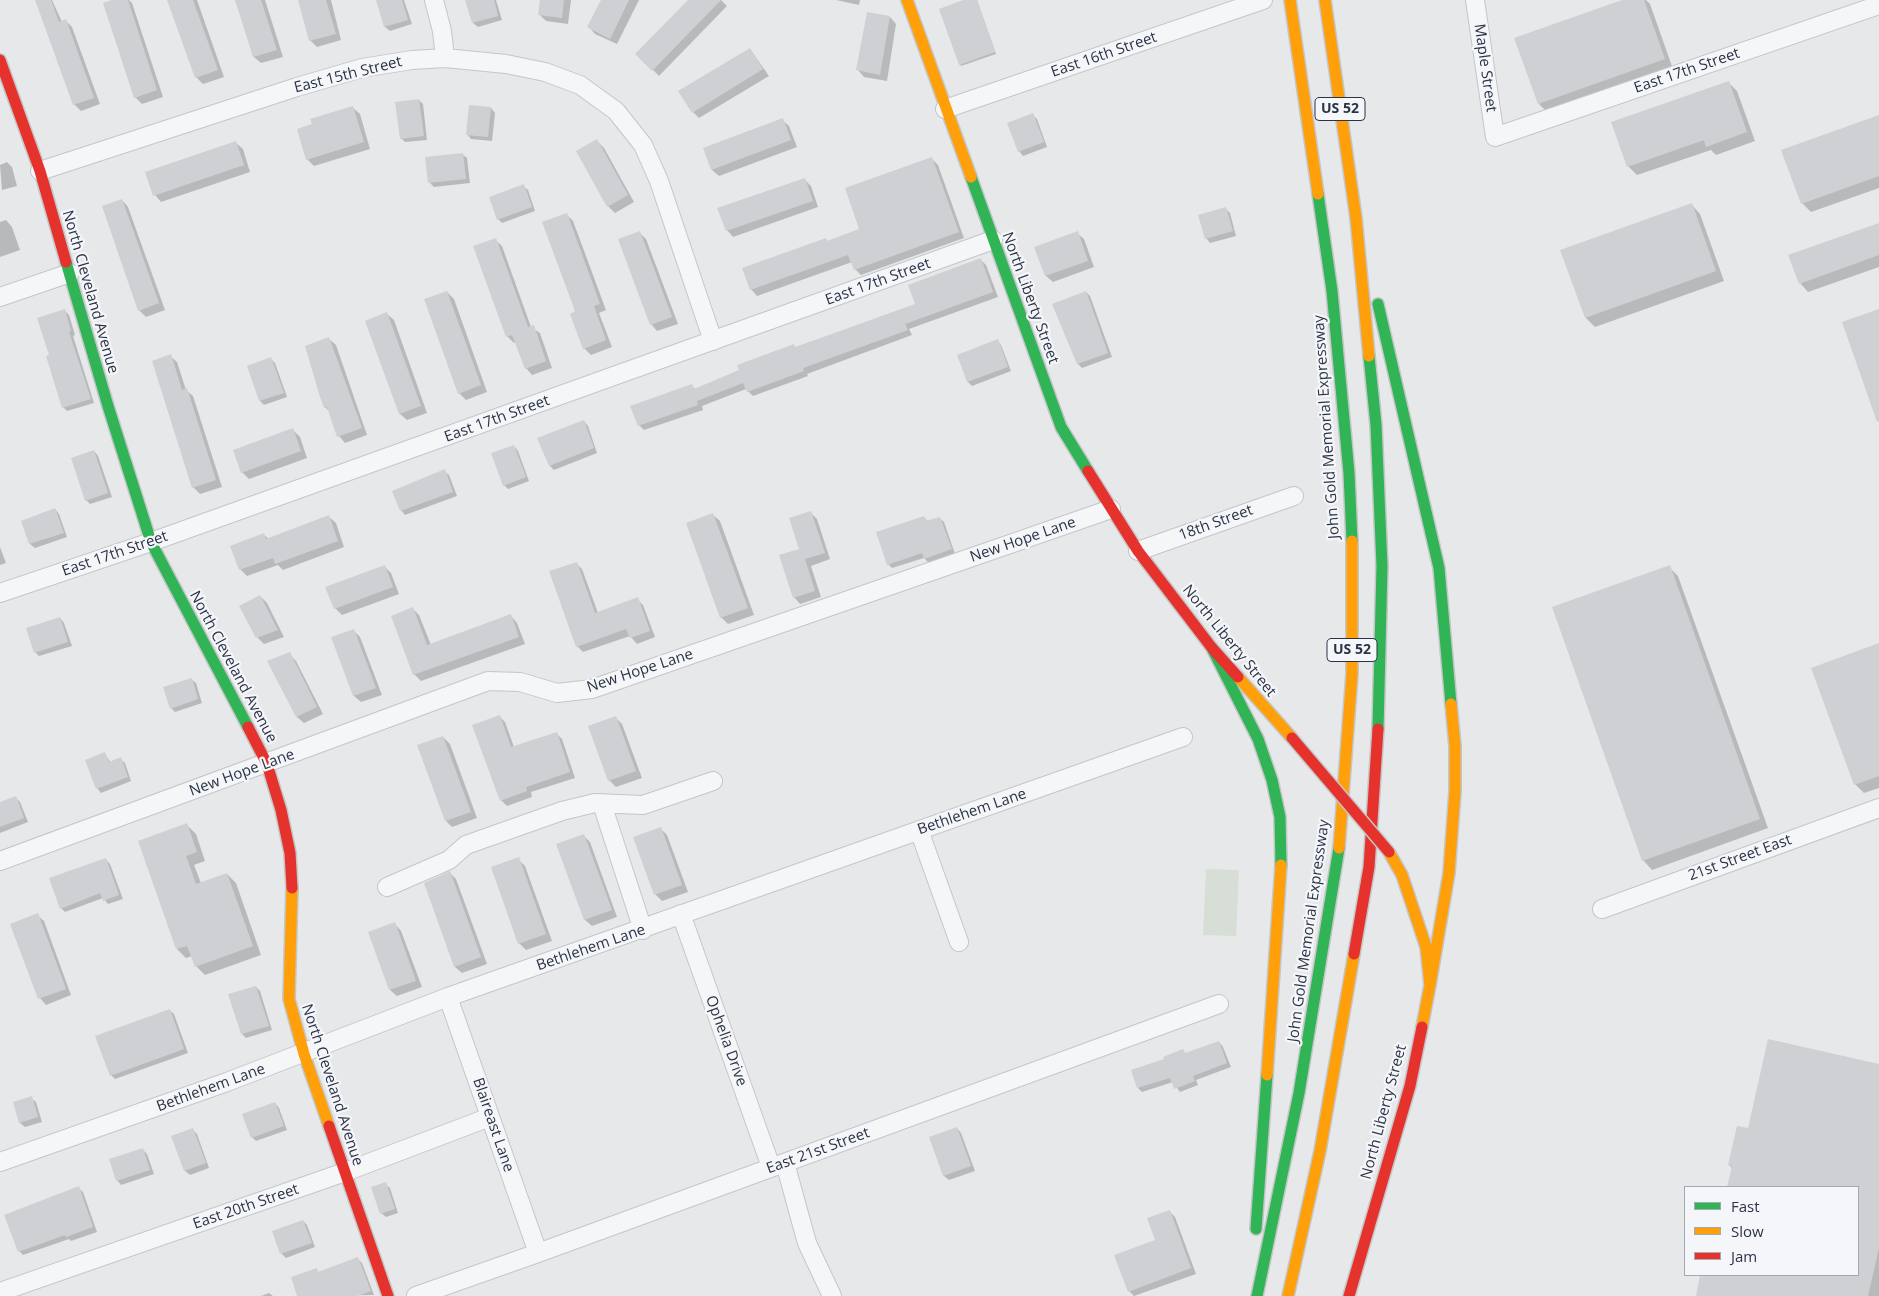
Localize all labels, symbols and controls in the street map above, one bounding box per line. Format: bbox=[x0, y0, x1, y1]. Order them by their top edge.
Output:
street label: Maple Street bbox=[1470, 23, 1500, 113]
street label: East 16th Street bbox=[1049, 28, 1159, 82]
street label: East 17th Street bbox=[1632, 44, 1742, 98]
street label: East 15th Street bbox=[292, 53, 404, 97]
road number: US 52 bbox=[1315, 98, 1365, 120]
street label: North Cleveland Avenue bbox=[58, 208, 122, 376]
street label: North Liberty Street bbox=[998, 230, 1062, 366]
street label: East 17th Street bbox=[823, 255, 933, 309]
street label: John Gold Memorial Expressway bbox=[1310, 314, 1344, 540]
street label: East 17th Street bbox=[442, 392, 552, 446]
street label: 18th Street bbox=[1177, 501, 1255, 545]
street label: New Hope Lane bbox=[968, 513, 1078, 567]
street label: East 17th Street bbox=[60, 527, 170, 581]
street label: North Liberty Street bbox=[1178, 581, 1280, 701]
street label: North Cleveland Avenue bbox=[185, 588, 281, 746]
road number: US 52 bbox=[1327, 638, 1377, 662]
street label: New Hope Lane bbox=[585, 645, 695, 697]
street label: New Hope Lane bbox=[187, 746, 297, 800]
street label: Bethlehem Lane bbox=[915, 785, 1029, 839]
street label: John Gold Memorial Expressway bbox=[1284, 819, 1334, 1043]
street label: 21st Street East bbox=[1686, 831, 1794, 885]
street label: Bethlehem Lane bbox=[534, 921, 648, 975]
street label: Ophelia Drive bbox=[701, 993, 751, 1089]
street label: North Cleveland Avenue bbox=[297, 1002, 367, 1168]
street label: North Liberty Street bbox=[1357, 1043, 1411, 1181]
street label: Bethlehem Lane bbox=[154, 1060, 268, 1116]
street label: Blaireast Lane bbox=[468, 1075, 518, 1175]
street label: East 21st Street bbox=[764, 1124, 872, 1178]
street label: East 20th Street bbox=[191, 1180, 301, 1234]
legend bbox=[1684, 1186, 1859, 1276]
text: Fast bbox=[1731, 1196, 1760, 1216]
text: Slow bbox=[1731, 1221, 1764, 1241]
text: Jam bbox=[1731, 1246, 1757, 1266]

